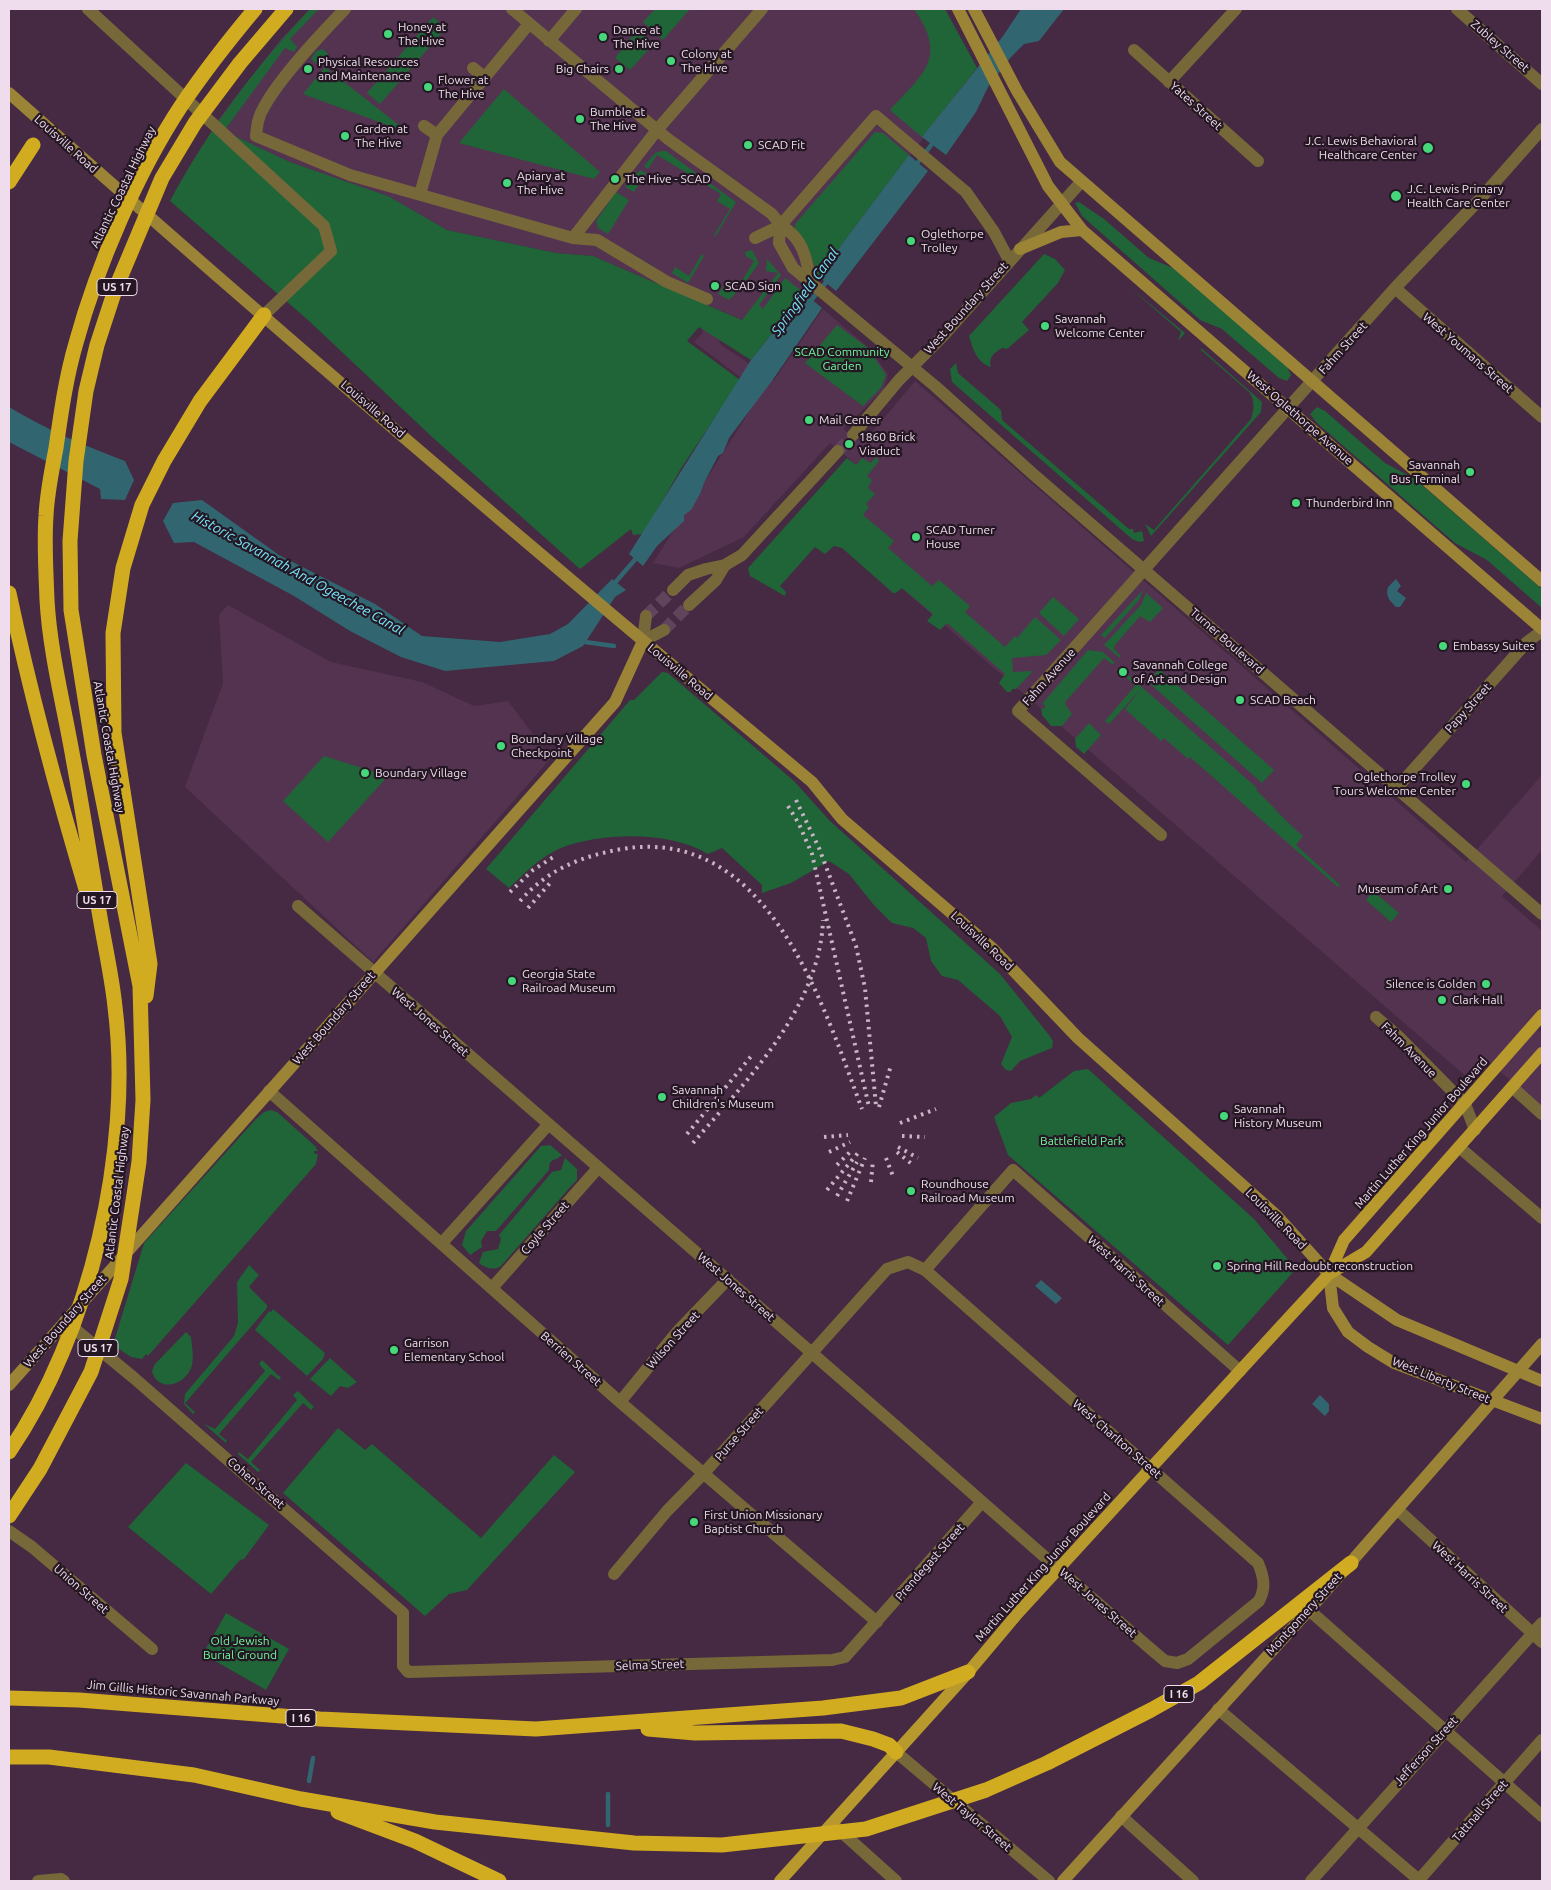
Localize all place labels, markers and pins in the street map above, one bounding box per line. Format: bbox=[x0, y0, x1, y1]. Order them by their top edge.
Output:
place label: Honey at The Hive bbox=[398, 20, 446, 48]
place label: Dance at The Hive bbox=[613, 23, 660, 51]
marker: Honey at The Hive bbox=[382, 28, 394, 40]
marker: Dance at The Hive bbox=[597, 31, 609, 43]
place label: Colony at The Hive bbox=[681, 47, 732, 75]
place label: Physical Resources and Maintenance bbox=[318, 55, 418, 83]
marker: Colony at The Hive bbox=[665, 55, 677, 67]
place label: Big Chairs bbox=[556, 62, 609, 76]
marker: Physical Resources and Maintenance bbox=[302, 63, 314, 75]
marker: Big Chairs bbox=[613, 63, 625, 75]
place label: Flower at The Hive bbox=[438, 73, 489, 101]
marker: Flower at The Hive bbox=[422, 81, 434, 93]
place label: Bumble at The Hive bbox=[590, 105, 645, 133]
marker: Bumble at The Hive bbox=[574, 113, 586, 125]
place label: Garden at The Hive bbox=[355, 122, 408, 150]
marker: Garden at The Hive bbox=[339, 130, 351, 142]
place label: J.C. Lewis Behavioral Healthcare Center bbox=[1305, 134, 1417, 162]
place label: SCAD Fit bbox=[758, 138, 805, 152]
marker: SCAD Fit bbox=[742, 139, 754, 151]
marker: J.C. Lewis Behavioral Healthcare Center bbox=[1421, 141, 1435, 155]
place label: Apiary at The Hive bbox=[517, 169, 565, 197]
place label: The Hive - SCAD bbox=[625, 172, 711, 186]
marker: The Hive - SCAD bbox=[609, 173, 621, 185]
marker: Apiary at The Hive bbox=[501, 177, 513, 189]
place label: J.C. Lewis Primary Health Care Center bbox=[1407, 182, 1510, 210]
marker: J.C. Lewis Primary Health Care Center bbox=[1389, 189, 1403, 203]
place label: Oglethorpe Trolley bbox=[921, 227, 984, 255]
marker: Oglethorpe Trolley bbox=[905, 235, 917, 247]
place label: SCAD Sign bbox=[725, 279, 781, 293]
marker: SCAD Sign bbox=[709, 280, 721, 292]
place label: Savannah Welcome Center bbox=[1055, 312, 1145, 340]
marker: Savannah Welcome Center bbox=[1039, 320, 1051, 332]
place label: Mail Center bbox=[819, 413, 881, 427]
marker: Mail Center bbox=[803, 414, 815, 426]
place label: 1860 Brick Viaduct bbox=[859, 430, 916, 458]
marker: 1860 Brick Viaduct bbox=[843, 438, 855, 450]
place label: Savannah Bus Terminal bbox=[1391, 458, 1460, 486]
marker: Savannah Bus Terminal bbox=[1464, 466, 1476, 478]
place label: Thunderbird Inn bbox=[1306, 496, 1392, 510]
marker: Thunderbird Inn bbox=[1290, 497, 1302, 509]
place label: SCAD Turner House bbox=[926, 523, 995, 551]
marker: SCAD Turner House bbox=[910, 531, 922, 543]
place label: Embassy Suites bbox=[1453, 639, 1535, 653]
marker: Embassy Suites bbox=[1437, 640, 1449, 652]
place label: Savannah College of Art and Design bbox=[1133, 658, 1228, 686]
marker: Savannah College of Art and Design bbox=[1117, 666, 1129, 678]
place label: SCAD Beach bbox=[1250, 693, 1316, 707]
marker: SCAD Beach bbox=[1234, 694, 1246, 706]
place label: Boundary Village Checkpoint bbox=[511, 732, 603, 760]
marker: Boundary Village Checkpoint bbox=[495, 740, 507, 752]
place label: Boundary Village bbox=[375, 766, 467, 780]
marker: Boundary Village bbox=[359, 767, 371, 779]
place label: Oglethorpe Trolley Tours Welcome Center bbox=[1334, 770, 1456, 798]
marker: Oglethorpe Trolley Tours Welcome Center bbox=[1460, 778, 1472, 790]
place label: Museum of Art bbox=[1358, 882, 1438, 896]
marker: Museum of Art bbox=[1442, 883, 1454, 895]
place label: Georgia State Railroad Museum bbox=[522, 967, 615, 995]
marker: Georgia State Railroad Museum bbox=[506, 975, 518, 987]
place label: Silence is Golden bbox=[1386, 977, 1476, 991]
marker: Silence is Golden bbox=[1480, 978, 1492, 990]
place label: Clark Hall bbox=[1452, 993, 1503, 1007]
marker: Clark Hall bbox=[1436, 994, 1448, 1006]
place label: Savannah Children's Museum bbox=[672, 1083, 774, 1111]
marker: Savannah Children's Museum bbox=[656, 1091, 668, 1103]
place label: Savannah History Museum bbox=[1234, 1102, 1322, 1130]
marker: Savannah History Museum bbox=[1218, 1110, 1230, 1122]
place label: Roundhouse Railroad Museum bbox=[921, 1177, 1014, 1205]
marker: Roundhouse Railroad Museum bbox=[905, 1185, 917, 1197]
place label: Spring Hill Redoubt reconstruction bbox=[1227, 1259, 1413, 1273]
marker: Spring Hill Redoubt reconstruction bbox=[1211, 1260, 1223, 1272]
place label: Garrison Elementary School bbox=[404, 1336, 504, 1364]
marker: Garrison Elementary School bbox=[388, 1344, 400, 1356]
place label: First Union Missionary Baptist Church bbox=[704, 1508, 822, 1536]
marker: First Union Missionary Baptist Church bbox=[688, 1516, 700, 1528]

